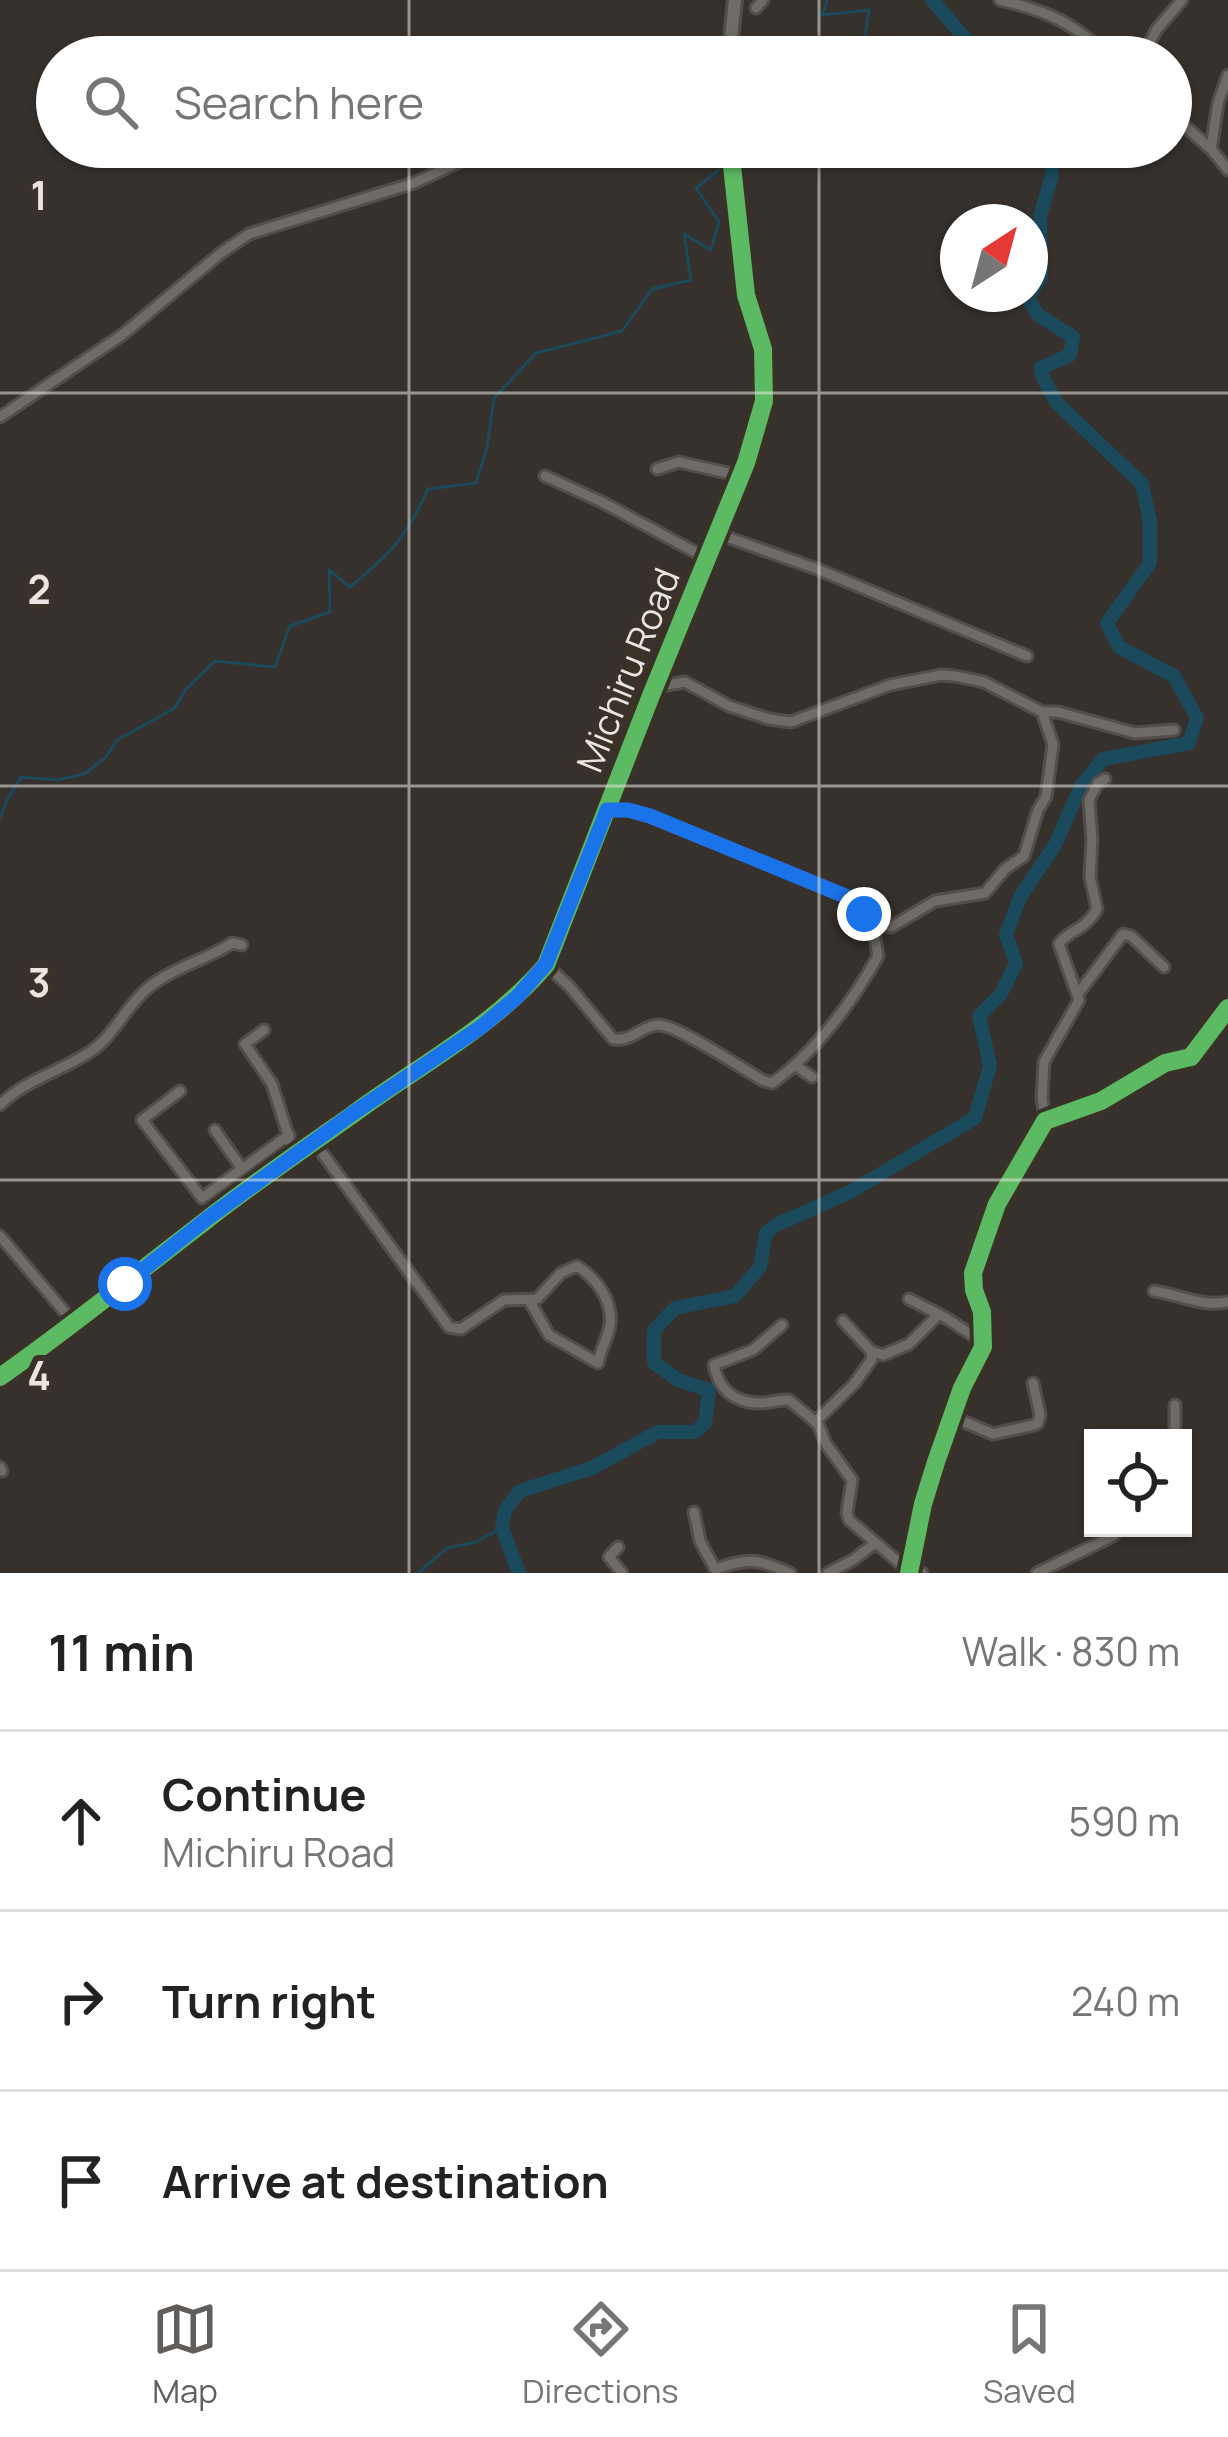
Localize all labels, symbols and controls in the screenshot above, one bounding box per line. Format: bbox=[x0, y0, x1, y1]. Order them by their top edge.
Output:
search box bbox=[36, 36, 1192, 168]
icon: search bbox=[78, 69, 144, 135]
text: Search here bbox=[174, 71, 424, 133]
text: 1 bbox=[30, 168, 48, 222]
north arrow bbox=[940, 204, 1048, 312]
street label: Michiru Road bbox=[565, 561, 691, 779]
text: 2 bbox=[27, 562, 51, 616]
route end bbox=[837, 887, 891, 941]
text: 3 bbox=[28, 955, 50, 1009]
route start bbox=[98, 1257, 152, 1311]
text: 4 bbox=[27, 1348, 51, 1402]
map controls bbox=[1084, 1429, 1192, 1537]
button: locate bbox=[1084, 1429, 1192, 1537]
text: 11 min bbox=[48, 1617, 195, 1686]
text: Walk · 830 m bbox=[962, 1624, 1180, 1678]
text: Continue bbox=[162, 1763, 367, 1825]
icon: ahead bbox=[48, 1788, 114, 1854]
text: 590 m bbox=[1069, 1794, 1180, 1848]
text: Michiru Road bbox=[162, 1825, 395, 1879]
icon: right bbox=[48, 1968, 114, 2034]
text: Turn right bbox=[162, 1970, 376, 2032]
text: 240 m bbox=[1071, 1974, 1180, 2028]
icon: arrive bbox=[48, 2148, 114, 2214]
text: Arrive at destination bbox=[162, 2150, 609, 2212]
tab: Map bbox=[152, 2296, 218, 2413]
tab: Directions bbox=[522, 2296, 679, 2413]
tab: Saved bbox=[983, 2296, 1076, 2413]

